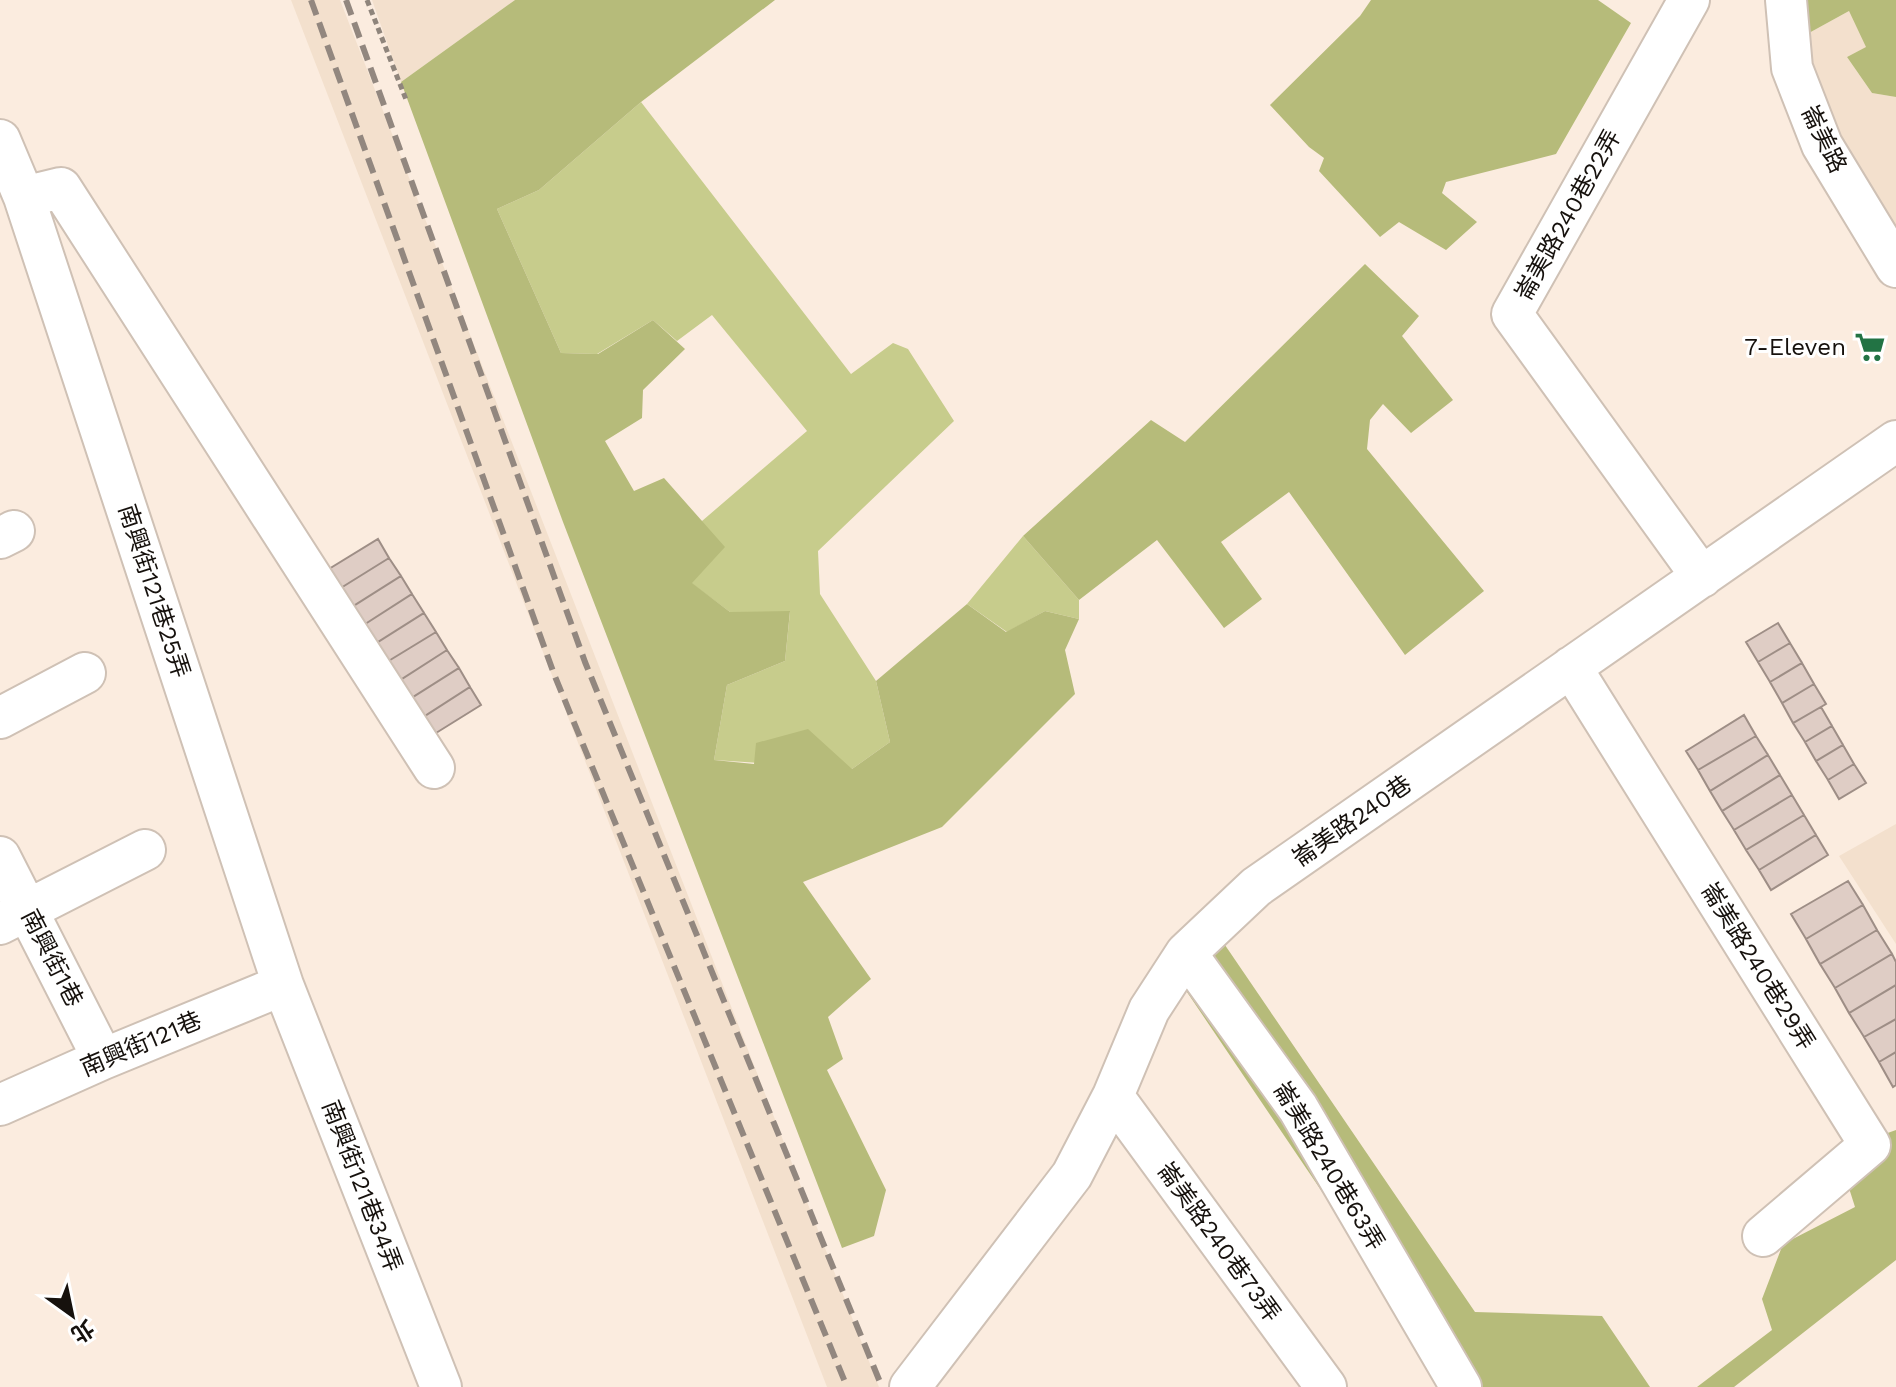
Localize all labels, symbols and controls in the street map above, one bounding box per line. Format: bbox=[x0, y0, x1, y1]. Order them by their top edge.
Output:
street label: 崙美路 bbox=[1796, 101, 1852, 177]
street label: 崙美路240巷22弄 bbox=[1509, 125, 1627, 305]
supermarket icon: 7-Eleven bbox=[1853, 330, 1887, 364]
place label: 7-Eleven bbox=[1744, 333, 1846, 361]
street label: 南興街121巷25弄 bbox=[113, 501, 195, 681]
street label: 崙美路240巷 bbox=[1287, 770, 1417, 872]
street label: 崙美路240巷29弄 bbox=[1695, 877, 1821, 1055]
street label: 南興街1巷 bbox=[16, 905, 88, 1011]
street label: 南興街121巷 bbox=[76, 1006, 206, 1082]
street label: 崙美路240巷63弄 bbox=[1268, 1077, 1390, 1255]
street label: 南興街121巷34弄 bbox=[316, 1096, 408, 1276]
street label: 崙美路240巷73弄 bbox=[1152, 1157, 1286, 1327]
north arrow bbox=[32, 1275, 112, 1355]
text: 北 bbox=[67, 1315, 99, 1348]

